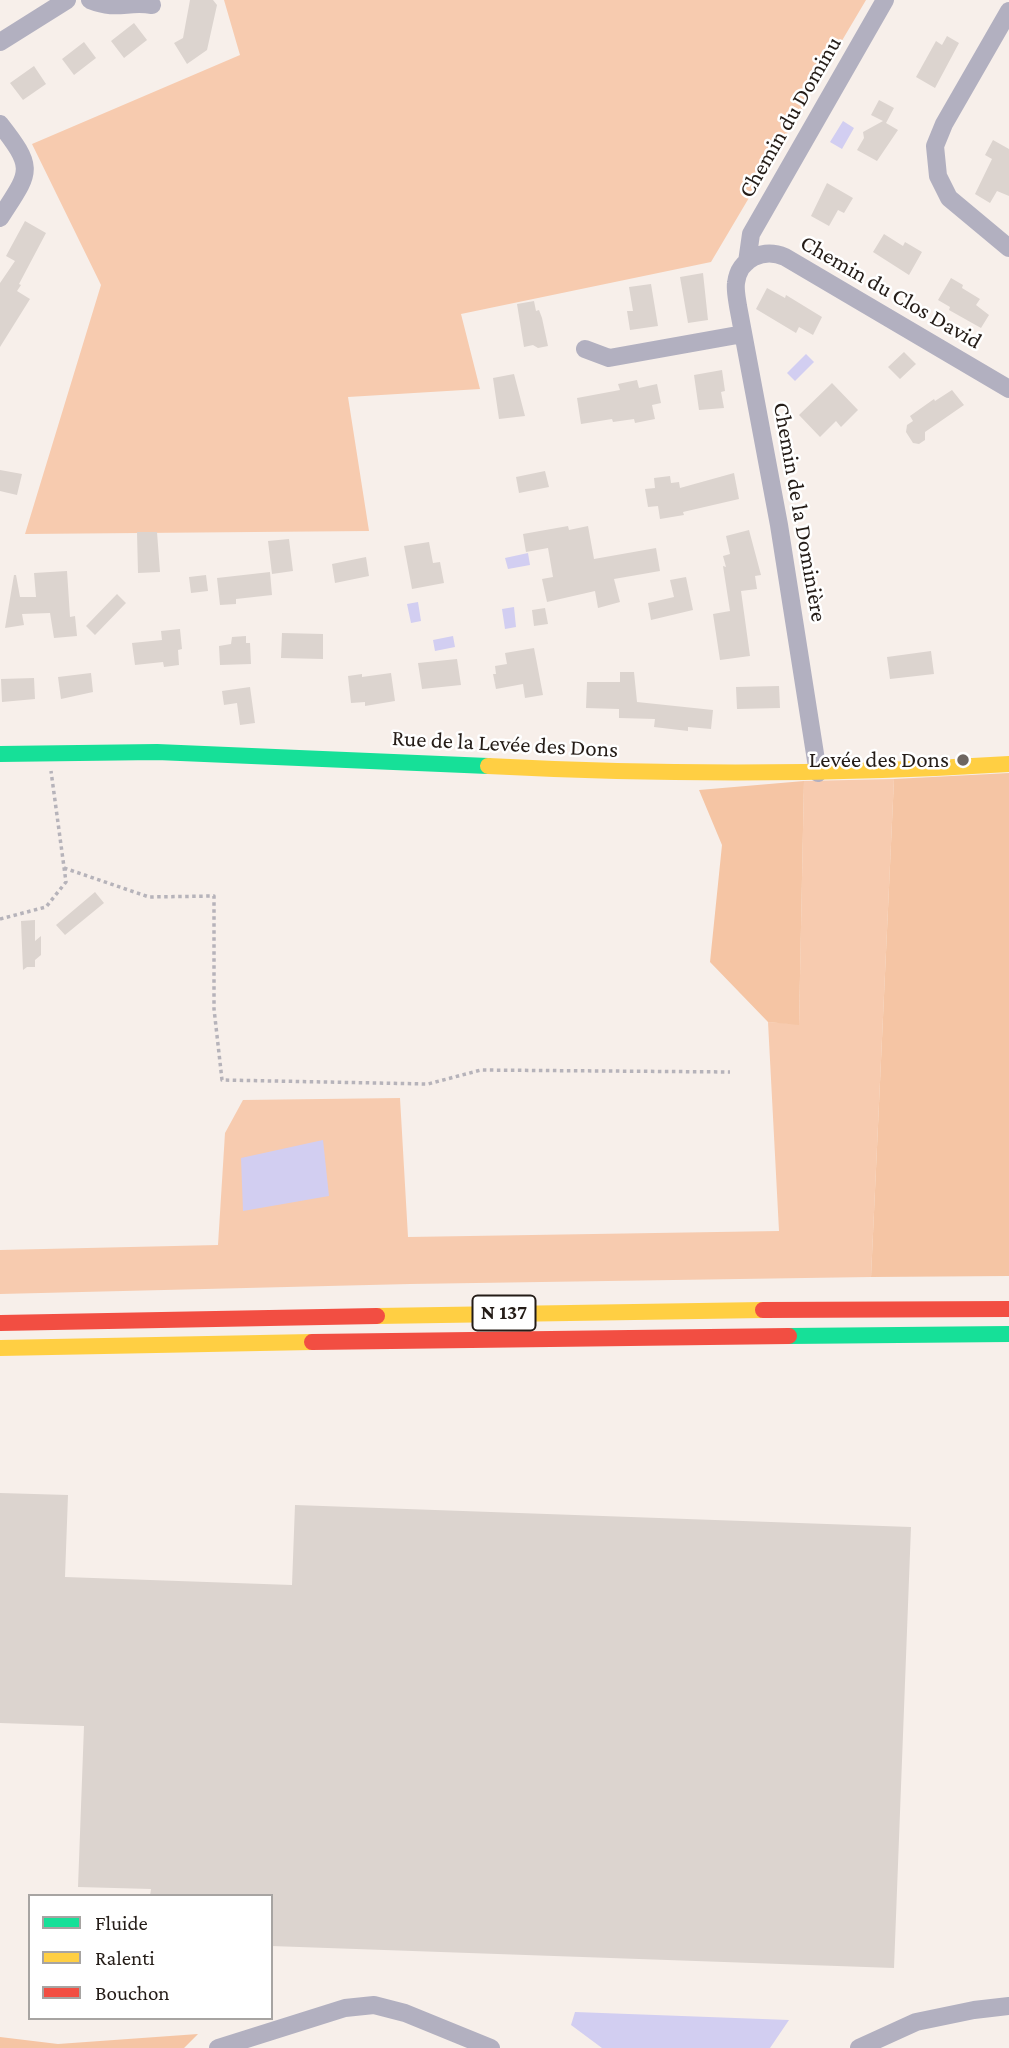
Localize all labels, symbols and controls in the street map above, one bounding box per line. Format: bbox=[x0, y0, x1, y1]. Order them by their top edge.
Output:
street label: Chemin du Dominu bbox=[733, 31, 847, 203]
street label: Chemin du Clos David bbox=[795, 229, 987, 355]
street label: Chemin de la Dominière bbox=[767, 400, 833, 624]
street label: Rue de la Levée des Dons bbox=[391, 724, 619, 764]
place label: Levée des Dons bbox=[809, 746, 949, 774]
marker: Levée des Dons bbox=[955, 752, 971, 768]
road number: N 137 bbox=[472, 1296, 536, 1330]
legend bbox=[28, 1894, 273, 2020]
text: Fluide bbox=[95, 1911, 148, 1935]
text: Ralenti bbox=[95, 1946, 155, 1970]
text: Bouchon bbox=[95, 1981, 170, 2005]

